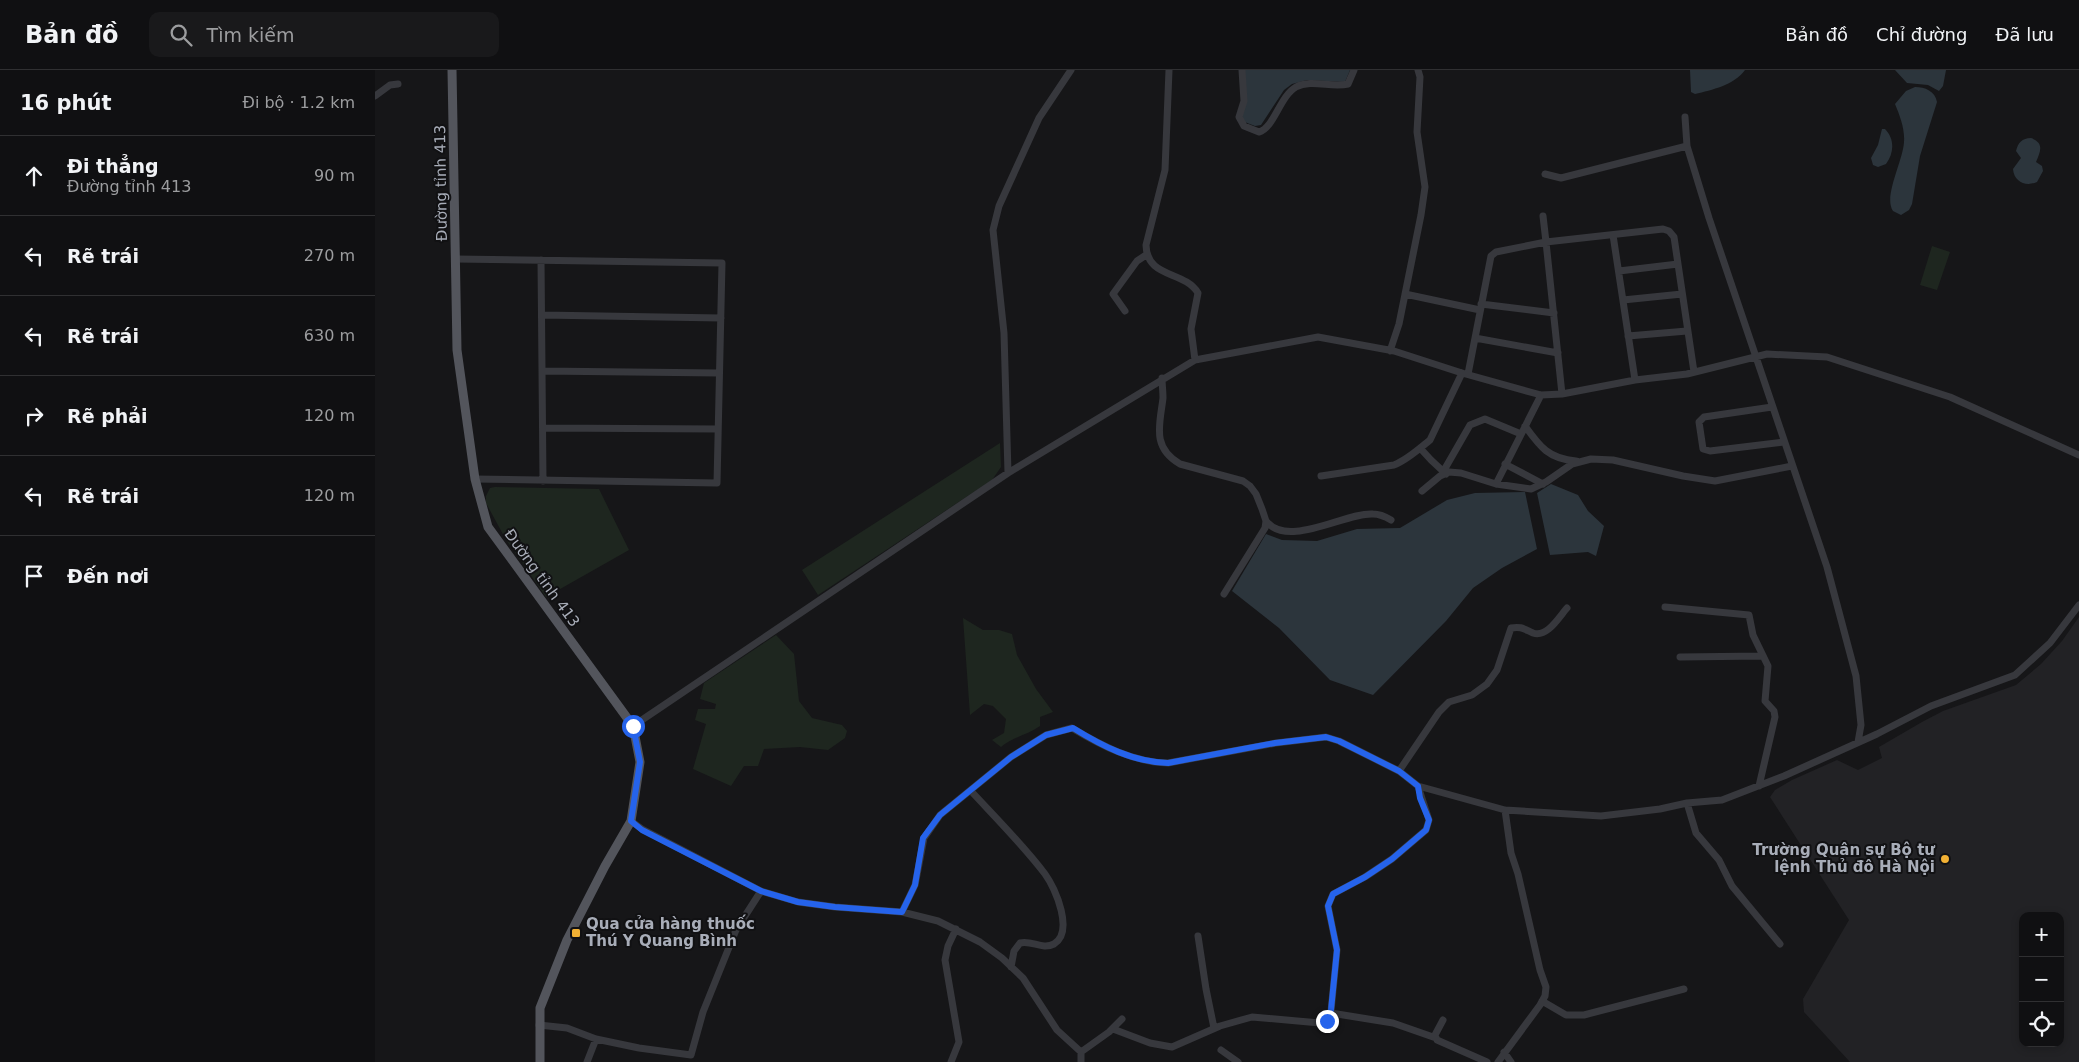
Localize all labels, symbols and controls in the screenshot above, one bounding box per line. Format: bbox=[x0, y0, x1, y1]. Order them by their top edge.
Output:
search box bbox=[149, 12, 499, 57]
text: Bản đồ bbox=[25, 21, 119, 49]
icon: search bbox=[167, 21, 195, 49]
text: Tìm kiếm bbox=[207, 24, 295, 46]
text: Bản đồ bbox=[1785, 24, 1848, 45]
text: Chỉ đường bbox=[1876, 24, 1967, 45]
text: Đã lưu bbox=[1995, 24, 2054, 45]
text: 16 phút bbox=[20, 91, 112, 115]
text: Đi bộ · 1.2 km bbox=[242, 93, 355, 112]
street label: Đường tỉnh 413 bbox=[431, 125, 451, 241]
text: Đi thẳng bbox=[67, 155, 159, 177]
icon: ahead bbox=[20, 162, 48, 190]
text: 90 m bbox=[314, 166, 355, 185]
text: Đường tỉnh 413 bbox=[67, 177, 191, 196]
icon: left bbox=[20, 242, 48, 270]
text: Rẽ trái bbox=[67, 245, 139, 267]
text: 270 m bbox=[304, 246, 355, 265]
icon: left bbox=[20, 322, 48, 350]
text: Rẽ trái bbox=[67, 325, 139, 347]
text: 630 m bbox=[304, 326, 355, 345]
icon: right bbox=[20, 402, 48, 430]
text: Rẽ phải bbox=[67, 405, 148, 427]
text: 120 m bbox=[304, 406, 355, 425]
icon: left bbox=[20, 482, 48, 510]
text: Rẽ trái bbox=[67, 485, 139, 507]
text: 120 m bbox=[304, 486, 355, 505]
street label: Đường tỉnh 413 bbox=[500, 526, 584, 630]
icon: arrive bbox=[20, 562, 48, 590]
text: Đến nơi bbox=[67, 565, 149, 587]
route start bbox=[622, 715, 645, 738]
place label: Trường Quân sự Bộ tư lệnh Thủ đô Hà Nội bbox=[1752, 841, 1935, 876]
marker: Trường Quân sự Bộ tư lệnh Thủ đô Hà Nội bbox=[1939, 853, 1951, 865]
map controls bbox=[2019, 912, 2064, 1047]
button: + bbox=[2019, 912, 2064, 957]
place label: Qua cửa hàng thuốc Thú Y Quang Bình bbox=[586, 914, 755, 950]
marker: Qua cửa hàng thuốc Thú Y Quang Bình bbox=[570, 927, 582, 939]
button: − bbox=[2019, 957, 2064, 1002]
button: locate bbox=[2019, 1002, 2064, 1047]
route end bbox=[1316, 1010, 1339, 1033]

